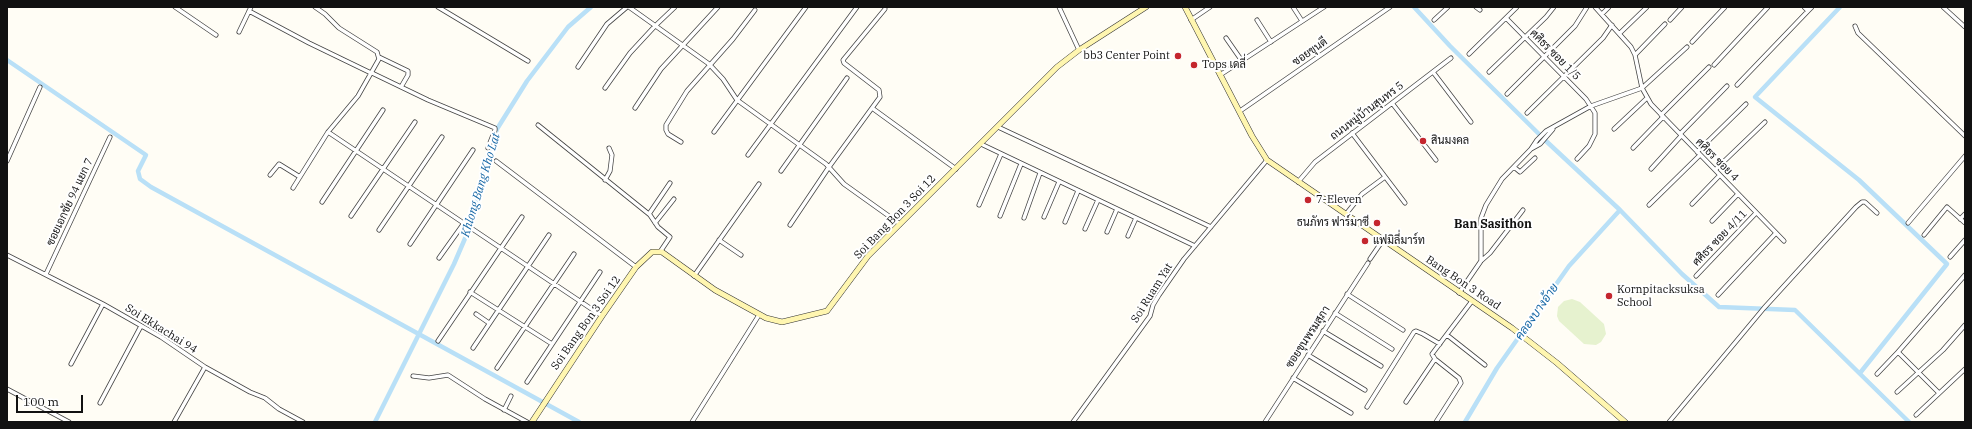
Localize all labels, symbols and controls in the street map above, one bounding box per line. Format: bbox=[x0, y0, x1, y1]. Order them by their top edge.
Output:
street label: ศศิธร ซอย 1/5 bbox=[1527, 27, 1583, 83]
street label: ซอยขุนดี bbox=[1290, 35, 1330, 69]
place label: bb3 Center Point bbox=[1083, 49, 1170, 63]
marker: bb3 Center Point bbox=[1173, 51, 1183, 61]
place label: Tops เดลี่ bbox=[1202, 58, 1246, 72]
marker: Tops เดลี่ bbox=[1189, 60, 1199, 70]
street label: ถนนหมู่บ้านสุนทร 5 bbox=[1328, 79, 1406, 143]
water label: Khlong Bang Kho Lat bbox=[458, 131, 504, 239]
place label: สินมงคล bbox=[1431, 134, 1469, 148]
marker: สินมงคล bbox=[1418, 136, 1428, 146]
street label: ศศิธร ซอย 4 bbox=[1693, 136, 1741, 184]
street label: ซอยเอกชัย 94 แยก 7 bbox=[44, 156, 96, 248]
street label: Soi Bang Bon 3 Soi 12 bbox=[851, 172, 939, 262]
place label: 7-Eleven bbox=[1316, 193, 1362, 207]
marker: 7-Eleven bbox=[1303, 195, 1313, 205]
street label: ศศิธร ซอย 4/11 bbox=[1690, 207, 1750, 269]
place label: ธนภัทร ฟาร์มาซี bbox=[1297, 216, 1369, 230]
marker: ธนภัทร ฟาร์มาซี bbox=[1372, 218, 1382, 228]
district label: Ban Sasithon bbox=[1454, 218, 1532, 232]
place label: แฟมิลี่มาร์ท bbox=[1373, 234, 1425, 248]
marker: แฟมิลี่มาร์ท bbox=[1360, 236, 1370, 246]
street label: Bang Bon 3 Road bbox=[1423, 253, 1503, 313]
street label: Soi Ruam Yat bbox=[1128, 261, 1176, 325]
street label: Soi Bang Bon 3 Soi 12 bbox=[549, 273, 623, 373]
water label: คลองบางอ้าย bbox=[1512, 281, 1562, 343]
place label: Kornpitacksuksa School bbox=[1617, 283, 1705, 309]
marker: Kornpitacksuksa School bbox=[1604, 291, 1614, 301]
street label: Soi Ekkachai 94 bbox=[123, 302, 199, 356]
street label: ซอยขุนพรมสุภา bbox=[1283, 303, 1333, 371]
scale bar bbox=[18, 387, 85, 413]
text: 100 m bbox=[23, 394, 59, 409]

